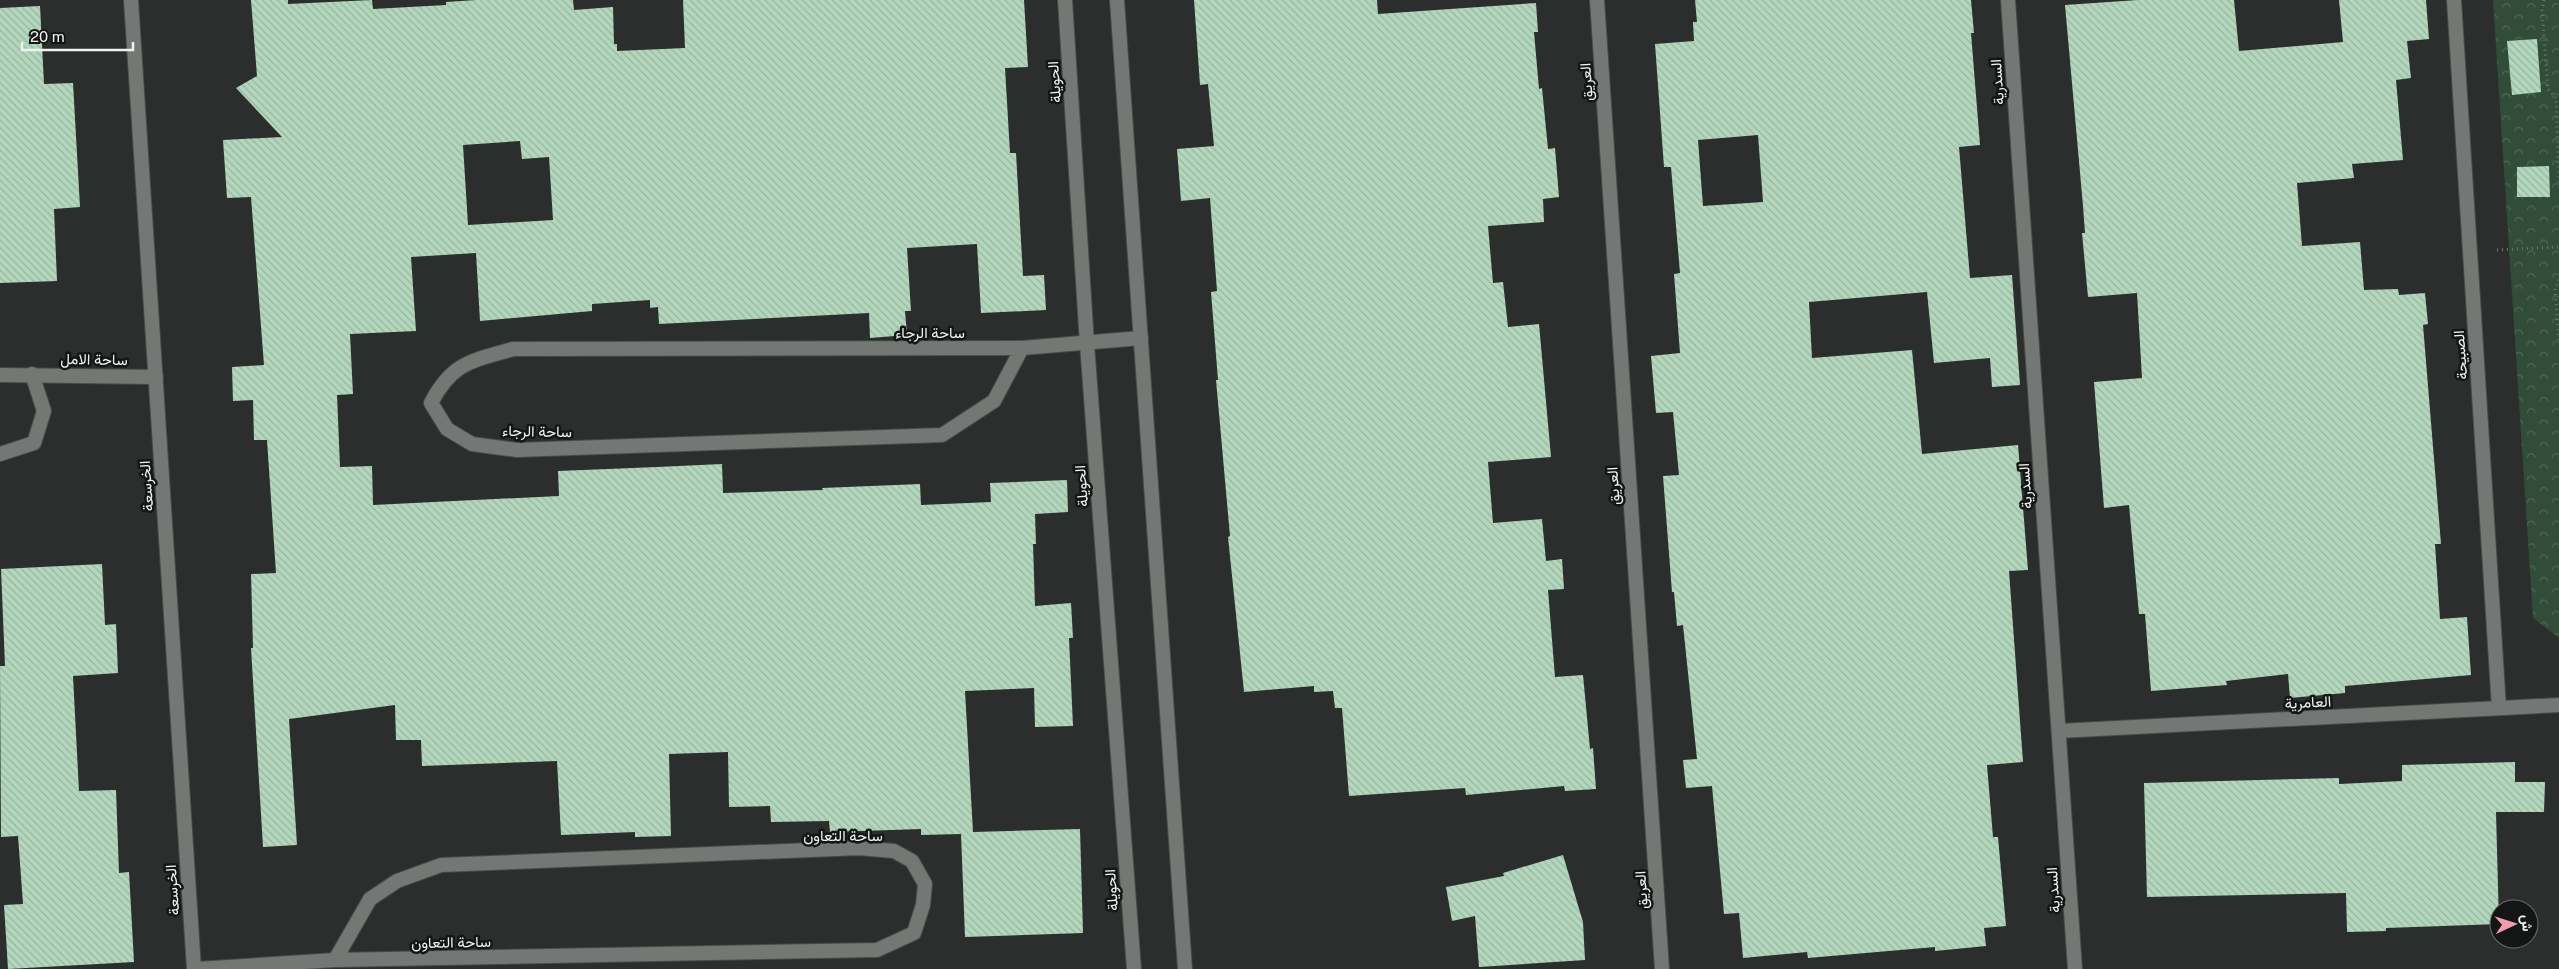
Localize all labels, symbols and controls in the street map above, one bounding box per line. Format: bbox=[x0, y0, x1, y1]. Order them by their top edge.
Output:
scale bar bbox=[22, 20, 134, 52]
text: 20 m bbox=[30, 28, 65, 45]
street label: السدرية bbox=[1987, 58, 2008, 106]
street label: الحويلة bbox=[1044, 60, 1065, 104]
street label: العريق bbox=[1576, 62, 1598, 102]
street label: ساحة الرجاء bbox=[895, 324, 965, 342]
street label: الصبيحة bbox=[2450, 330, 2471, 380]
street label: ساحة الامل bbox=[60, 350, 128, 369]
street label: ساحة الرجاء bbox=[502, 422, 572, 441]
street label: الخرسعة bbox=[136, 460, 157, 512]
street label: السدرية bbox=[2015, 462, 2036, 510]
street label: الحويلة bbox=[1071, 464, 1092, 508]
street label: العريق bbox=[1603, 466, 1625, 506]
street label: العامرية bbox=[2284, 692, 2332, 713]
street label: ساحة التعاون bbox=[803, 827, 883, 845]
street label: الخرسعة bbox=[162, 864, 183, 916]
street label: السدرية bbox=[2043, 866, 2064, 914]
street label: الحويلة bbox=[1101, 868, 1122, 912]
street label: العريق bbox=[1631, 870, 1653, 910]
north arrow bbox=[2489, 899, 2539, 949]
text: ش bbox=[2517, 914, 2536, 932]
street label: ساحة التعاون bbox=[411, 933, 491, 952]

